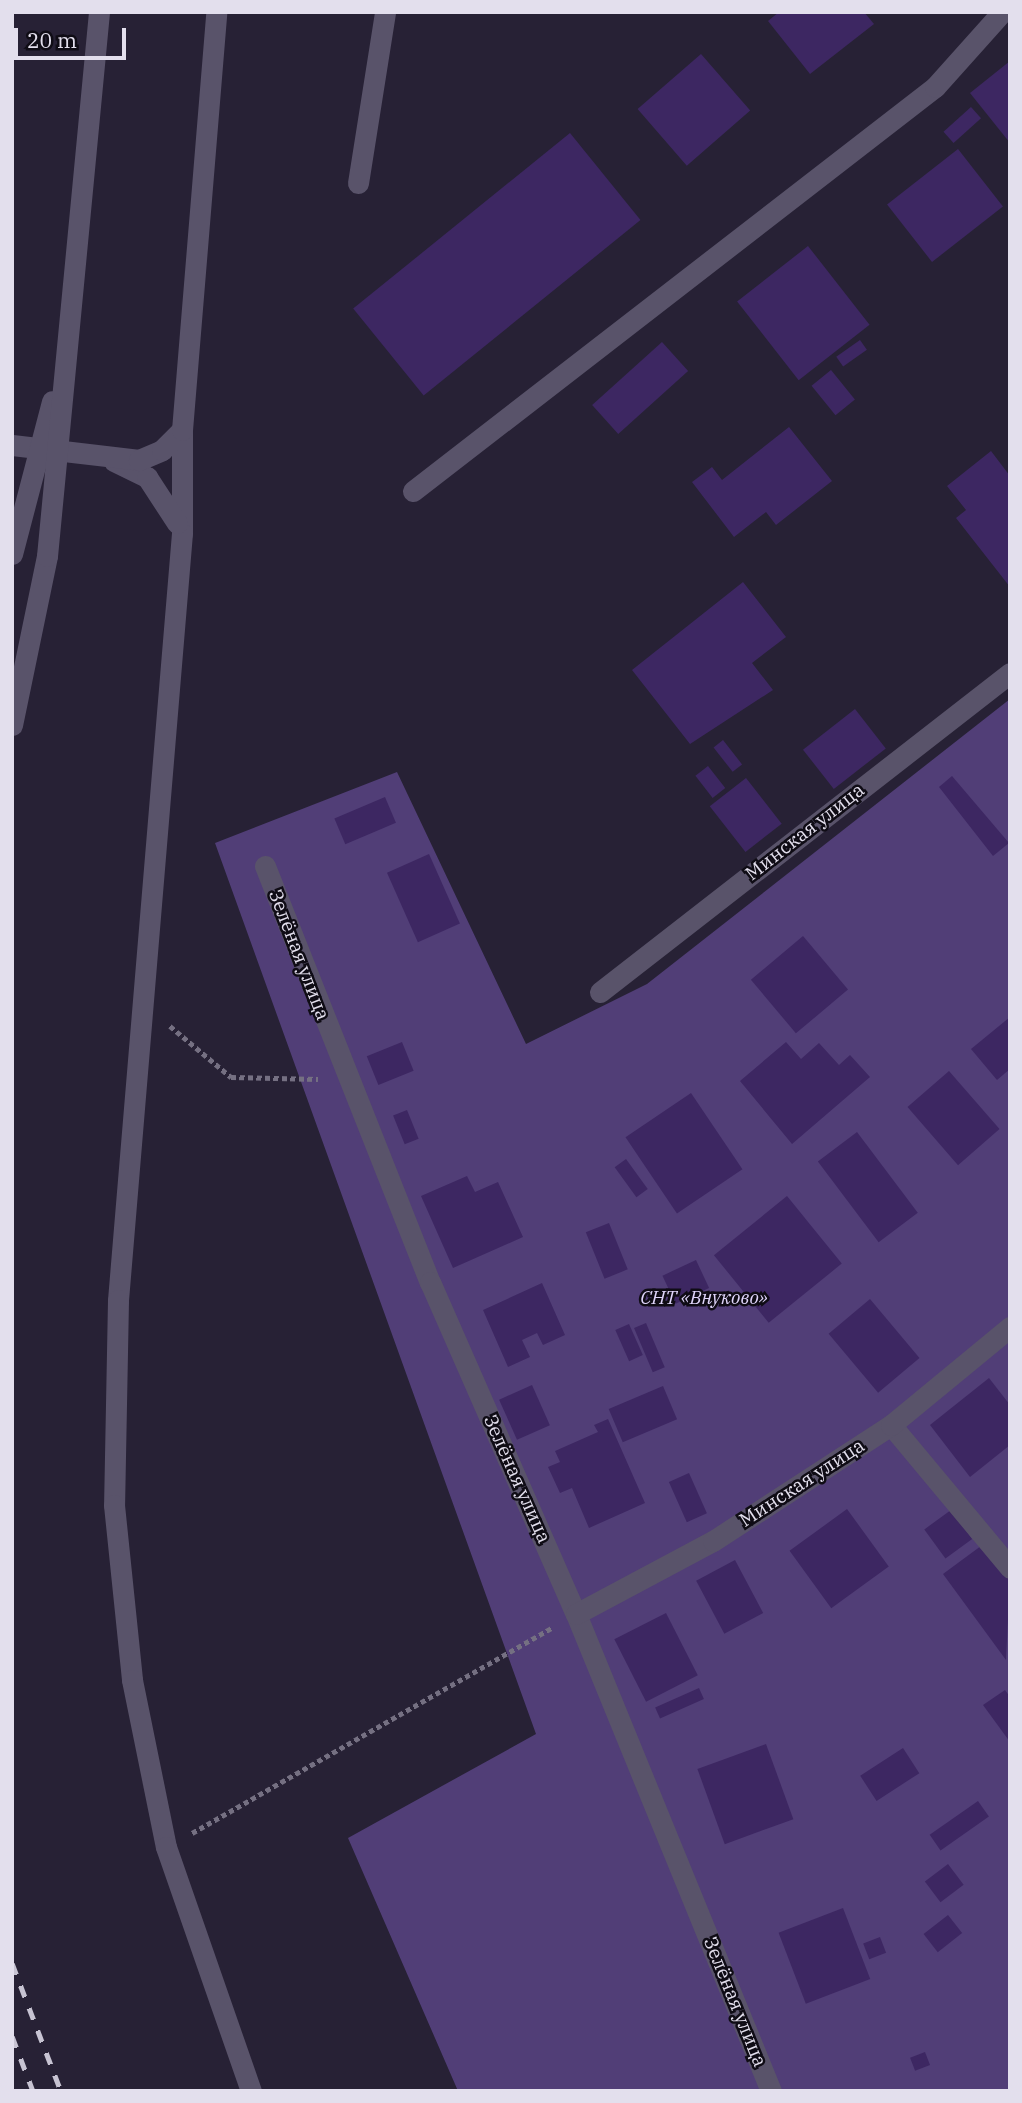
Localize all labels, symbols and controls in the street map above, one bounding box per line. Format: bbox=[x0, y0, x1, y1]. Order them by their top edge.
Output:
scale bar bbox=[18, 14, 130, 58]
text: 20 m bbox=[27, 26, 77, 54]
street label: Минская улица bbox=[741, 779, 869, 885]
street label: Зелёная улица bbox=[264, 887, 334, 1023]
park label: СНТ «Внуково» bbox=[640, 1287, 768, 1309]
street label: Зелёная улица bbox=[479, 1411, 555, 1547]
street label: Минская улица bbox=[735, 1434, 869, 1532]
street label: Зелёная улица bbox=[699, 1934, 771, 2070]

